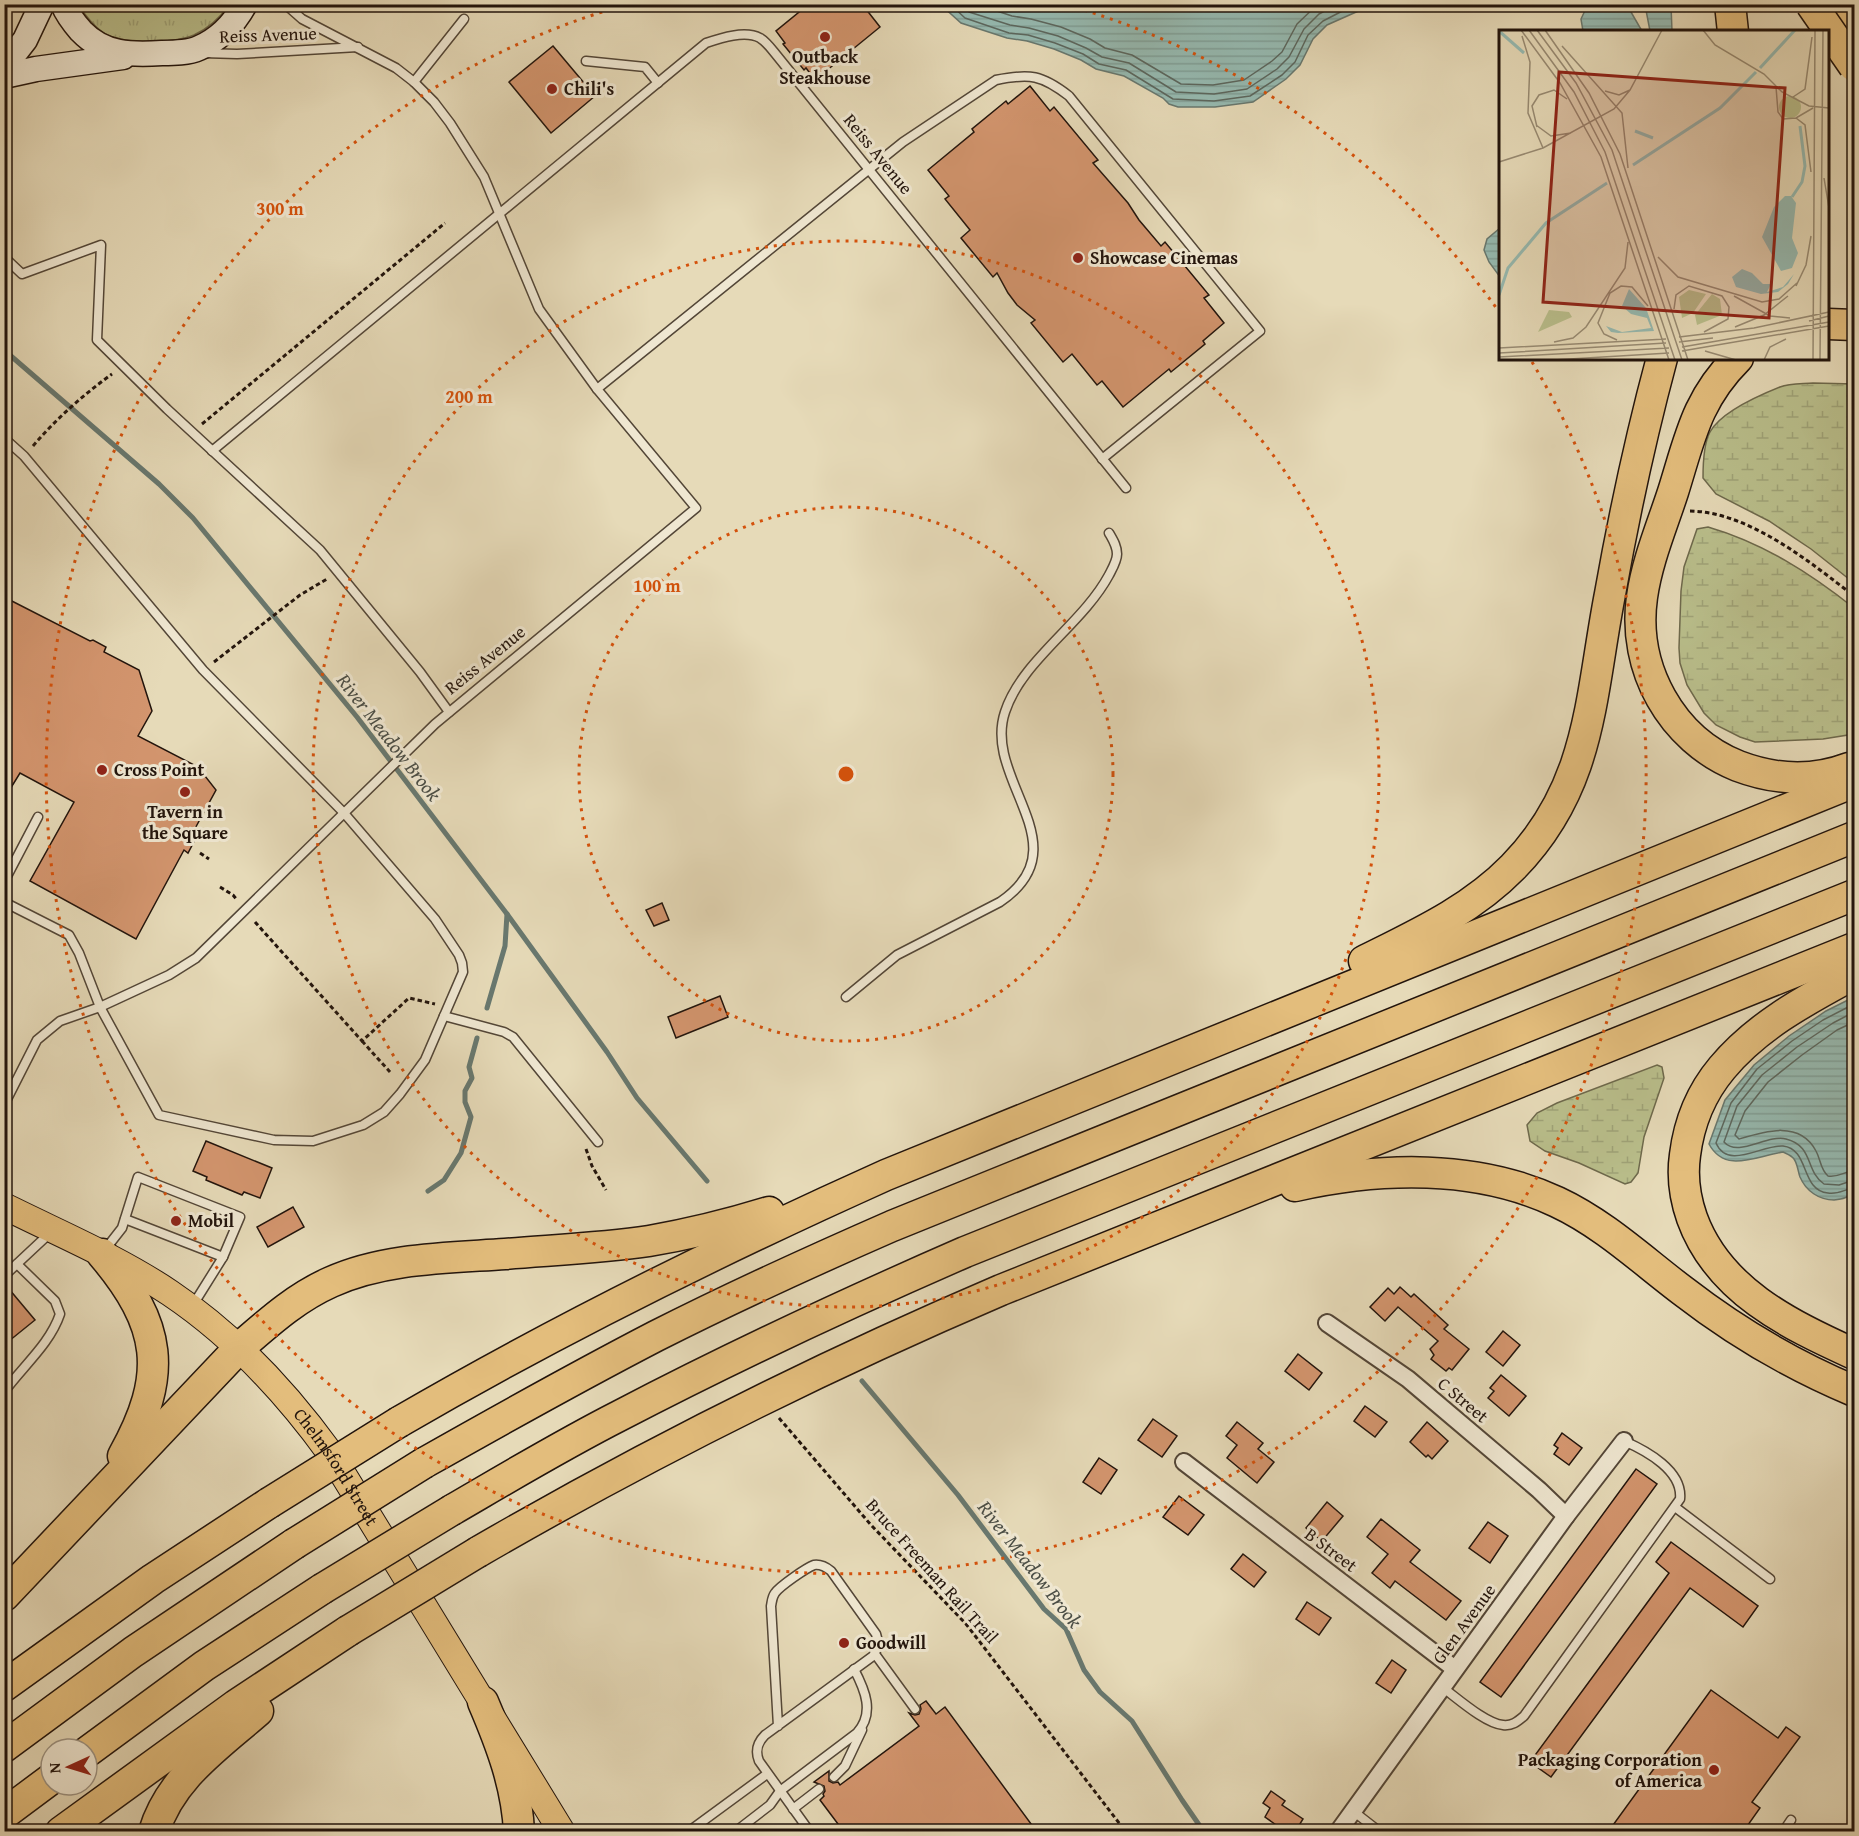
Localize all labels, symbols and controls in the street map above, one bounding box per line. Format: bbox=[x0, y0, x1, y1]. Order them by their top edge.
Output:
street label: Reiss Avenue bbox=[219, 19, 317, 50]
marker: Outback Steakhouse bbox=[818, 30, 832, 44]
inset map bbox=[1499, 30, 1829, 360]
place label: Outback Steakhouse bbox=[779, 43, 871, 91]
place label: Chili's bbox=[564, 75, 615, 102]
marker: Chili's bbox=[545, 82, 559, 96]
street label: Reiss Avenue bbox=[837, 107, 920, 200]
text: 300 m bbox=[256, 195, 304, 222]
place label: Showcase Cinemas bbox=[1090, 244, 1238, 271]
marker: Showcase Cinemas bbox=[1071, 251, 1085, 265]
text: 200 m bbox=[445, 383, 493, 410]
text: 100 m bbox=[633, 572, 681, 599]
street label: Reiss Avenue bbox=[438, 618, 531, 701]
water label: River Meadow Brook bbox=[330, 666, 449, 807]
place label: Cross Point bbox=[114, 756, 204, 783]
marker: Cross Point bbox=[95, 763, 109, 777]
centre of rings bbox=[836, 764, 856, 784]
marker: Tavern in the Square bbox=[178, 785, 192, 799]
place label: Tavern in the Square bbox=[142, 798, 228, 846]
place label: Mobil bbox=[188, 1207, 234, 1234]
marker: Mobil bbox=[169, 1214, 183, 1228]
street label: C Street bbox=[1432, 1370, 1495, 1429]
street label: Chelmsford Street bbox=[287, 1402, 386, 1531]
street label: Bruce Freeman Rail Trail bbox=[860, 1492, 1005, 1649]
water label: River Meadow Brook bbox=[971, 1493, 1090, 1634]
street label: B Street bbox=[1299, 1521, 1364, 1579]
street label: Glen Avenue bbox=[1425, 1578, 1502, 1669]
place label: Goodwill bbox=[856, 1629, 927, 1656]
marker: Goodwill bbox=[837, 1636, 851, 1650]
north arrow bbox=[39, 1737, 99, 1797]
place label: Packaging Corporation of America bbox=[1518, 1746, 1703, 1794]
text: N bbox=[42, 1762, 66, 1774]
marker: Packaging Corporation of America bbox=[1707, 1763, 1721, 1777]

